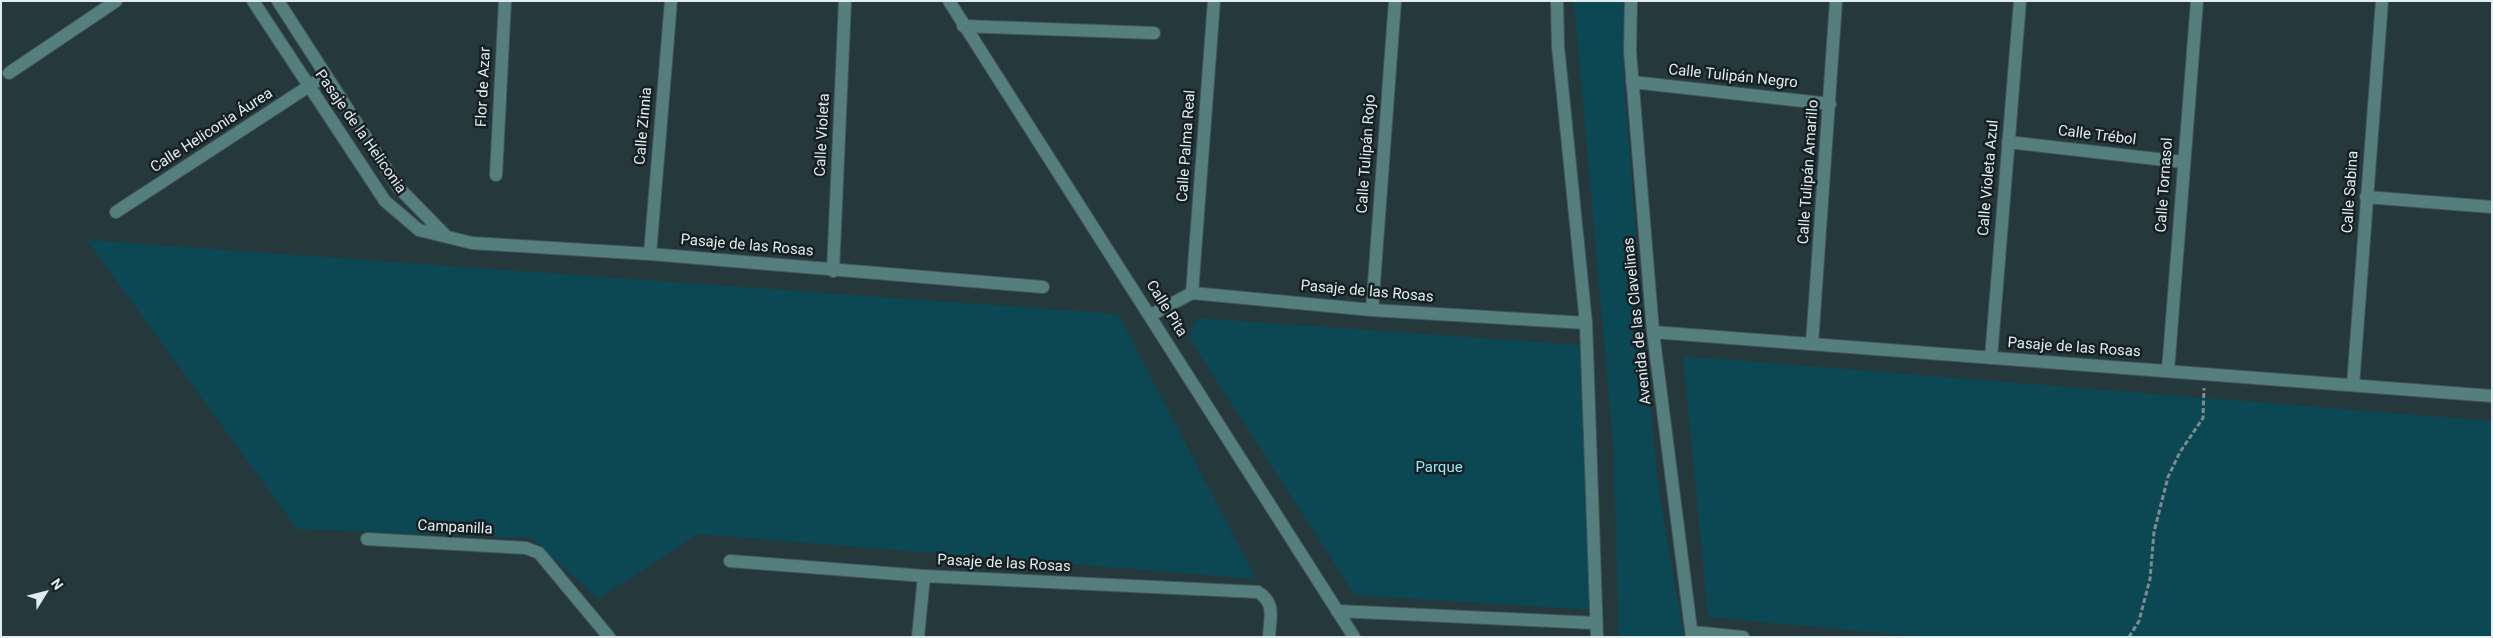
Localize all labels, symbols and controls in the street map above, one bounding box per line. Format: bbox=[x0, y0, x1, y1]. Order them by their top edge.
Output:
street label: Flor de Azar bbox=[473, 47, 495, 127]
street label: Calle Tulipán Negro bbox=[1667, 61, 1799, 93]
street label: Pasaje de la Heliconia bbox=[311, 67, 409, 197]
street label: Calle Heliconia Áurea bbox=[148, 85, 276, 177]
street label: Calle Zinnia bbox=[632, 86, 656, 166]
street label: Calle Palma Real bbox=[1174, 89, 1200, 203]
street label: Calle Violeta bbox=[812, 93, 834, 177]
street label: Calle Tulipán Rojo bbox=[1354, 94, 1380, 214]
street label: Calle Tulipán Amarillo bbox=[1795, 99, 1823, 245]
street label: Calle Violeta Azul bbox=[1975, 119, 2003, 237]
street label: Calle Trébol bbox=[2057, 122, 2137, 150]
street label: Calle Tornasol bbox=[2153, 137, 2177, 233]
street label: Calle Sabina bbox=[2339, 150, 2363, 234]
street label: Pasaje de las Rosas bbox=[680, 231, 814, 261]
street label: Avenida de las Clavelinas bbox=[1620, 236, 1656, 406]
street label: Calle Pita bbox=[1142, 277, 1190, 341]
street label: Pasaje de las Rosas bbox=[1300, 277, 1434, 307]
street label: Pasaje de las Rosas bbox=[2007, 334, 2141, 362]
park label: Parque bbox=[1415, 459, 1463, 477]
street label: Campanilla bbox=[417, 517, 493, 539]
street label: Pasaje de las Rosas bbox=[937, 552, 1071, 576]
north arrow bbox=[20, 568, 70, 618]
text: N bbox=[48, 575, 67, 593]

